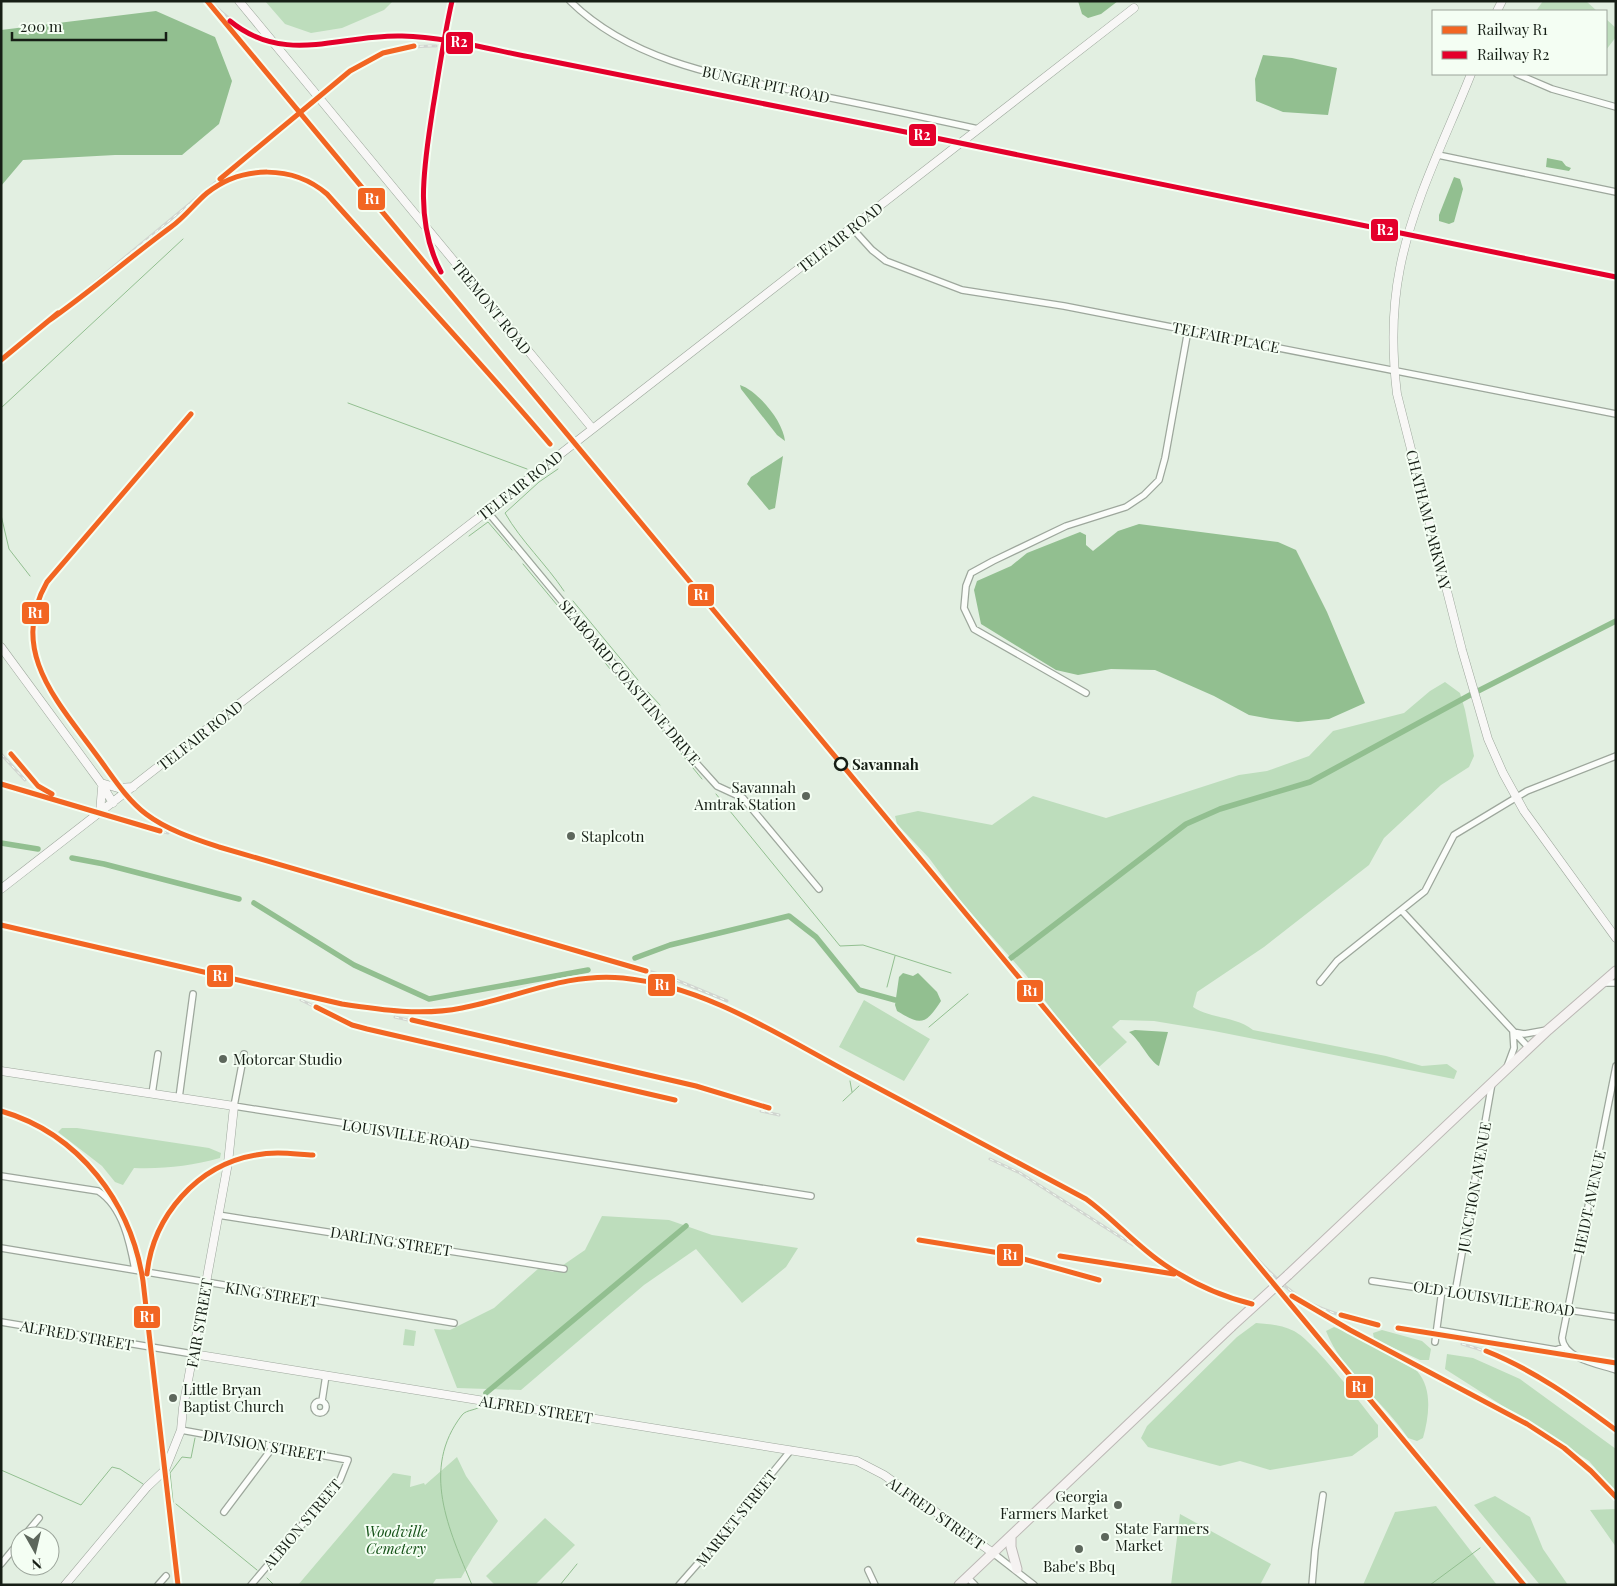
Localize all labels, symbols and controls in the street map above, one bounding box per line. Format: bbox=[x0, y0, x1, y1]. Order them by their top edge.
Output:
scale bar bbox=[12, 10, 166, 42]
legend bbox=[1432, 10, 1607, 75]
text: 200 m bbox=[20, 16, 63, 36]
text: Railway R1 bbox=[1477, 19, 1548, 39]
line badge: R2 bbox=[445, 31, 474, 55]
text: R2 bbox=[450, 32, 468, 51]
text: Railway R2 bbox=[1477, 44, 1550, 64]
street label: BUNGER PIT ROAD bbox=[700, 61, 832, 107]
line badge: R2 bbox=[908, 123, 937, 147]
text: R2 bbox=[913, 125, 931, 144]
line badge: R1 bbox=[357, 187, 386, 211]
text: R1 bbox=[364, 189, 380, 208]
street label: TELFAIR ROAD bbox=[793, 197, 887, 277]
line badge: R2 bbox=[1370, 218, 1399, 242]
text: R2 bbox=[1376, 220, 1394, 239]
street label: TREMONT ROAD bbox=[448, 256, 536, 358]
street label: TELFAIR PLACE bbox=[1171, 317, 1281, 357]
street label: TELFAIR ROAD bbox=[473, 445, 567, 525]
street label: CHATHAM PARKWAY bbox=[1402, 448, 1456, 592]
line badge: R1 bbox=[687, 583, 715, 607]
text: R1 bbox=[693, 585, 709, 604]
street label: SEABOARD COASTLINE DRIVE bbox=[555, 595, 705, 769]
line badge: R1 bbox=[21, 601, 50, 625]
text: R1 bbox=[27, 603, 43, 622]
street label: TELFAIR ROAD bbox=[153, 695, 247, 775]
place label: Savannah bbox=[852, 754, 919, 774]
marker: Savannah bbox=[834, 757, 848, 771]
place label: Savannah Amtrak Station bbox=[693, 777, 796, 814]
marker: Savannah Amtrak Station bbox=[800, 790, 812, 802]
place label: Staplcotn bbox=[581, 826, 645, 846]
marker: Staplcotn bbox=[565, 830, 577, 842]
line badge: R1 bbox=[206, 964, 234, 988]
text: R1 bbox=[212, 966, 228, 985]
line badge: R1 bbox=[647, 973, 676, 997]
text: R1 bbox=[654, 975, 670, 994]
line badge: R1 bbox=[1016, 979, 1044, 1003]
text: R1 bbox=[1022, 981, 1038, 1000]
place label: Motorcar Studio bbox=[233, 1049, 342, 1069]
marker: Motorcar Studio bbox=[217, 1053, 229, 1065]
street label: LOUISVILLE ROAD bbox=[341, 1114, 471, 1154]
street label: JUNCTION AVENUE bbox=[1452, 1120, 1495, 1255]
street label: HEIDT AVENUE bbox=[1568, 1148, 1610, 1256]
street label: DARLING STREET bbox=[329, 1222, 453, 1260]
line badge: R1 bbox=[996, 1243, 1024, 1267]
text: R1 bbox=[1002, 1245, 1018, 1264]
street label: OLD LOUISVILLE ROAD bbox=[1412, 1275, 1576, 1321]
street label: FAIR STREET bbox=[181, 1277, 217, 1369]
street label: KING STREET bbox=[224, 1277, 320, 1311]
line badge: R1 bbox=[133, 1305, 161, 1329]
text: R1 bbox=[139, 1307, 155, 1326]
street label: ALFRED STREET bbox=[18, 1315, 135, 1355]
line badge: R1 bbox=[1345, 1375, 1374, 1399]
text: R1 bbox=[1351, 1377, 1367, 1396]
place label: Little Bryan Baptist Church bbox=[183, 1379, 284, 1416]
street label: ALFRED STREET bbox=[477, 1390, 594, 1428]
marker: Little Bryan Baptist Church bbox=[167, 1392, 179, 1404]
street label: DIVISION STREET bbox=[201, 1424, 327, 1466]
street label: MARKET STREET bbox=[691, 1466, 781, 1570]
street label: ALFRED STREET bbox=[882, 1471, 989, 1554]
street label: ALBION STREET bbox=[258, 1475, 346, 1574]
place label: Georgia Farmers Market bbox=[1000, 1486, 1109, 1523]
marker: Georgia Farmers Market bbox=[1112, 1499, 1124, 1511]
place label: State Farmers Market bbox=[1115, 1518, 1209, 1555]
park label: Woodville Cemetery bbox=[364, 1521, 428, 1558]
north arrow bbox=[10, 1526, 60, 1576]
marker: State Farmers Market bbox=[1099, 1531, 1111, 1543]
marker: Babe's Bbq bbox=[1073, 1543, 1085, 1555]
text: N bbox=[31, 1554, 43, 1574]
place label: Babe's Bbq bbox=[1043, 1556, 1116, 1576]

